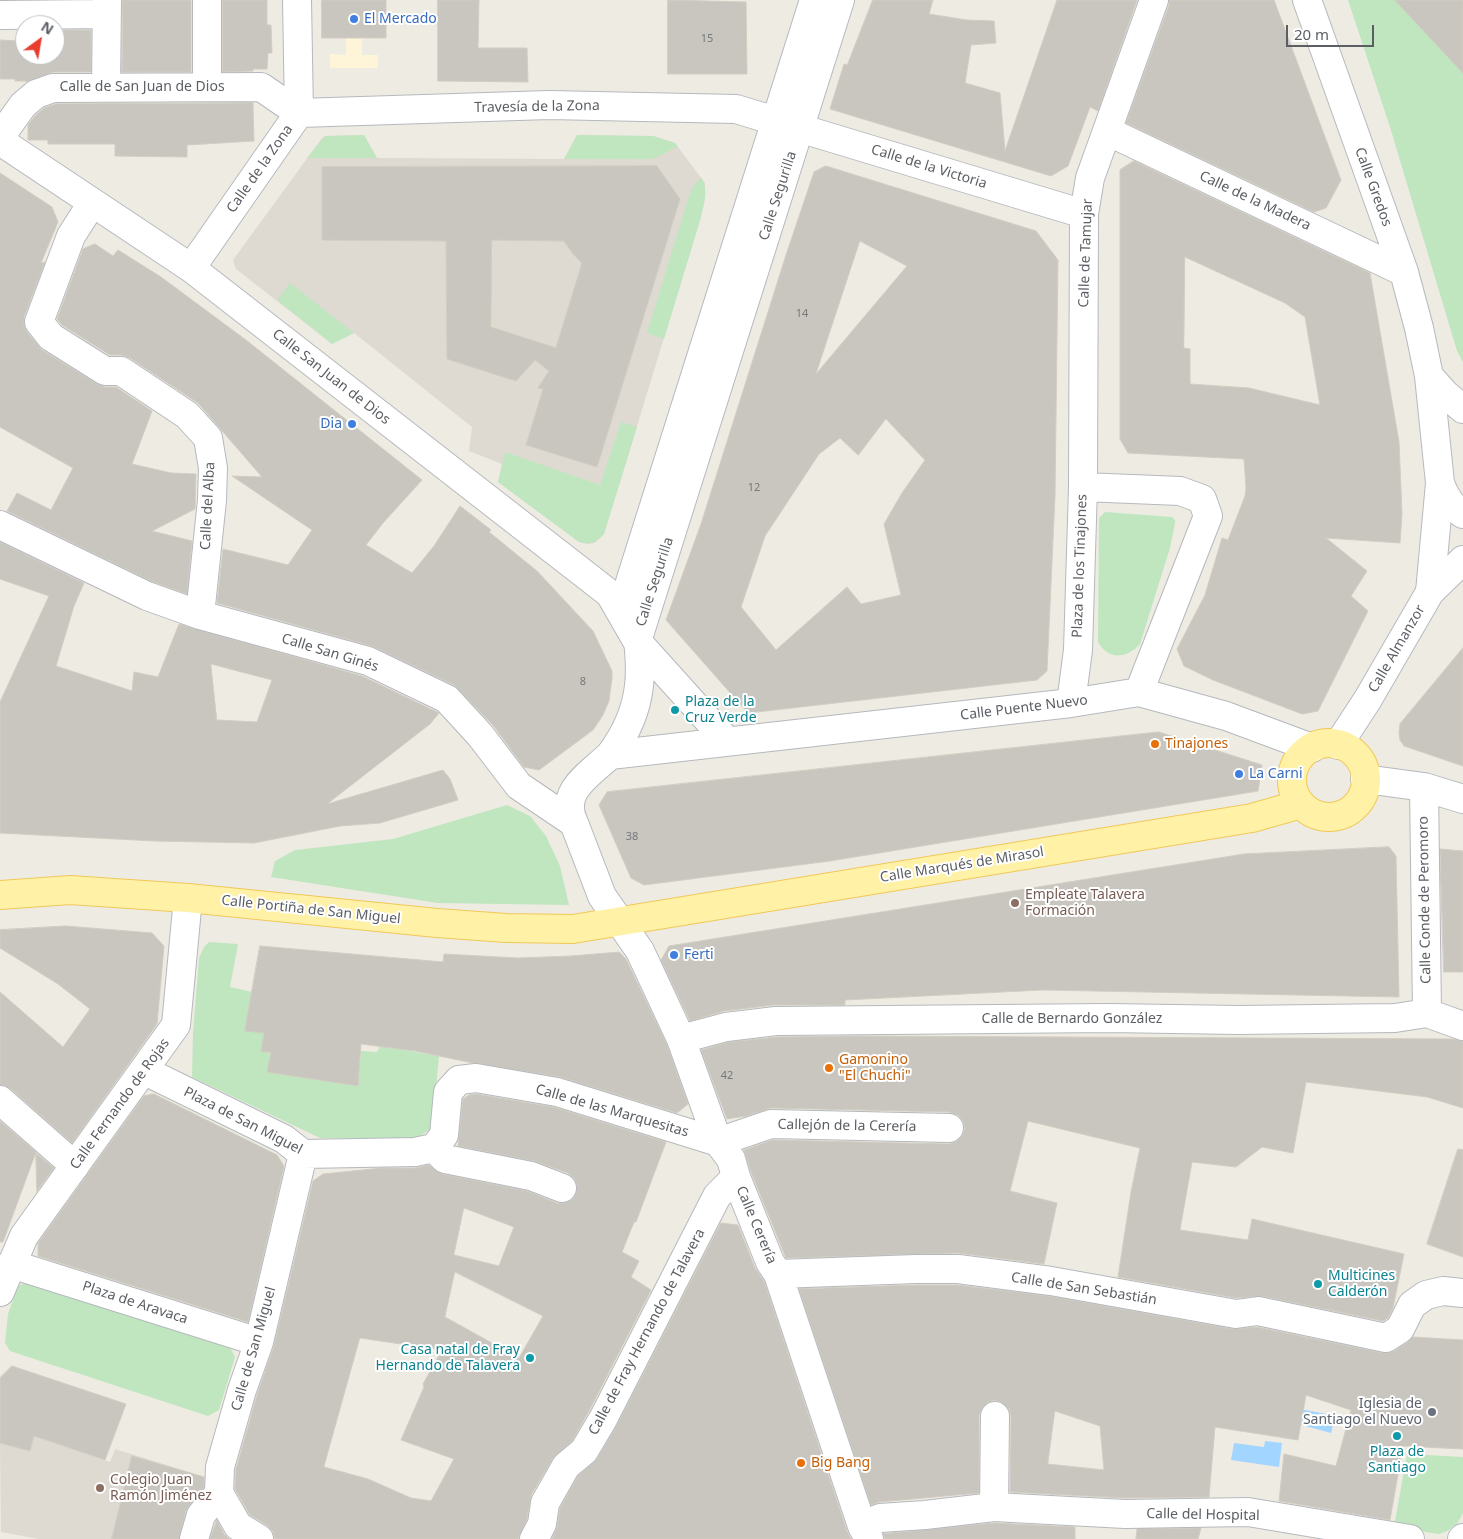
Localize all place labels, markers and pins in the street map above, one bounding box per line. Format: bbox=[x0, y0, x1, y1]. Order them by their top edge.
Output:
place label: El Mercado bbox=[364, 11, 437, 27]
marker: El Mercado bbox=[348, 13, 360, 25]
place label: Dia bbox=[320, 416, 342, 432]
marker: Dia bbox=[346, 418, 358, 430]
place label: Plaza de la Cruz Verde bbox=[685, 694, 757, 726]
marker: Plaza de la Cruz Verde bbox=[669, 704, 681, 716]
place label: Tinajones bbox=[1165, 736, 1228, 752]
marker: Tinajones bbox=[1149, 738, 1161, 750]
place label: La Carni bbox=[1249, 766, 1303, 782]
marker: La Carni bbox=[1233, 768, 1245, 780]
place label: Empleate Talavera Formación bbox=[1025, 887, 1145, 920]
marker: Empleate Talavera Formación bbox=[1009, 897, 1021, 909]
place label: Ferti bbox=[684, 947, 714, 963]
marker: Ferti bbox=[668, 949, 680, 961]
place label: Gamonino "El Chuchi" bbox=[839, 1052, 911, 1084]
marker: Gamonino "El Chuchi" bbox=[823, 1062, 835, 1074]
place label: Multicines Calderón bbox=[1328, 1268, 1395, 1300]
marker: Multicines Calderón bbox=[1312, 1278, 1324, 1290]
place label: Casa natal de Fray Hernando de Talavera bbox=[376, 1342, 520, 1374]
marker: Casa natal de Fray Hernando de Talavera bbox=[524, 1352, 536, 1364]
place label: Iglesia de Santiago el Nuevo bbox=[1303, 1396, 1422, 1428]
marker: Iglesia de Santiago el Nuevo bbox=[1426, 1406, 1438, 1418]
marker: Plaza de Santiago bbox=[1391, 1430, 1403, 1442]
place label: Plaza de Santiago bbox=[1368, 1444, 1426, 1476]
place label: Big Bang bbox=[811, 1455, 870, 1471]
marker: Big Bang bbox=[795, 1457, 807, 1469]
place label: Colegio Juan Ramón Jiménez bbox=[110, 1472, 212, 1504]
marker: Colegio Juan Ramón Jiménez bbox=[94, 1482, 106, 1494]

